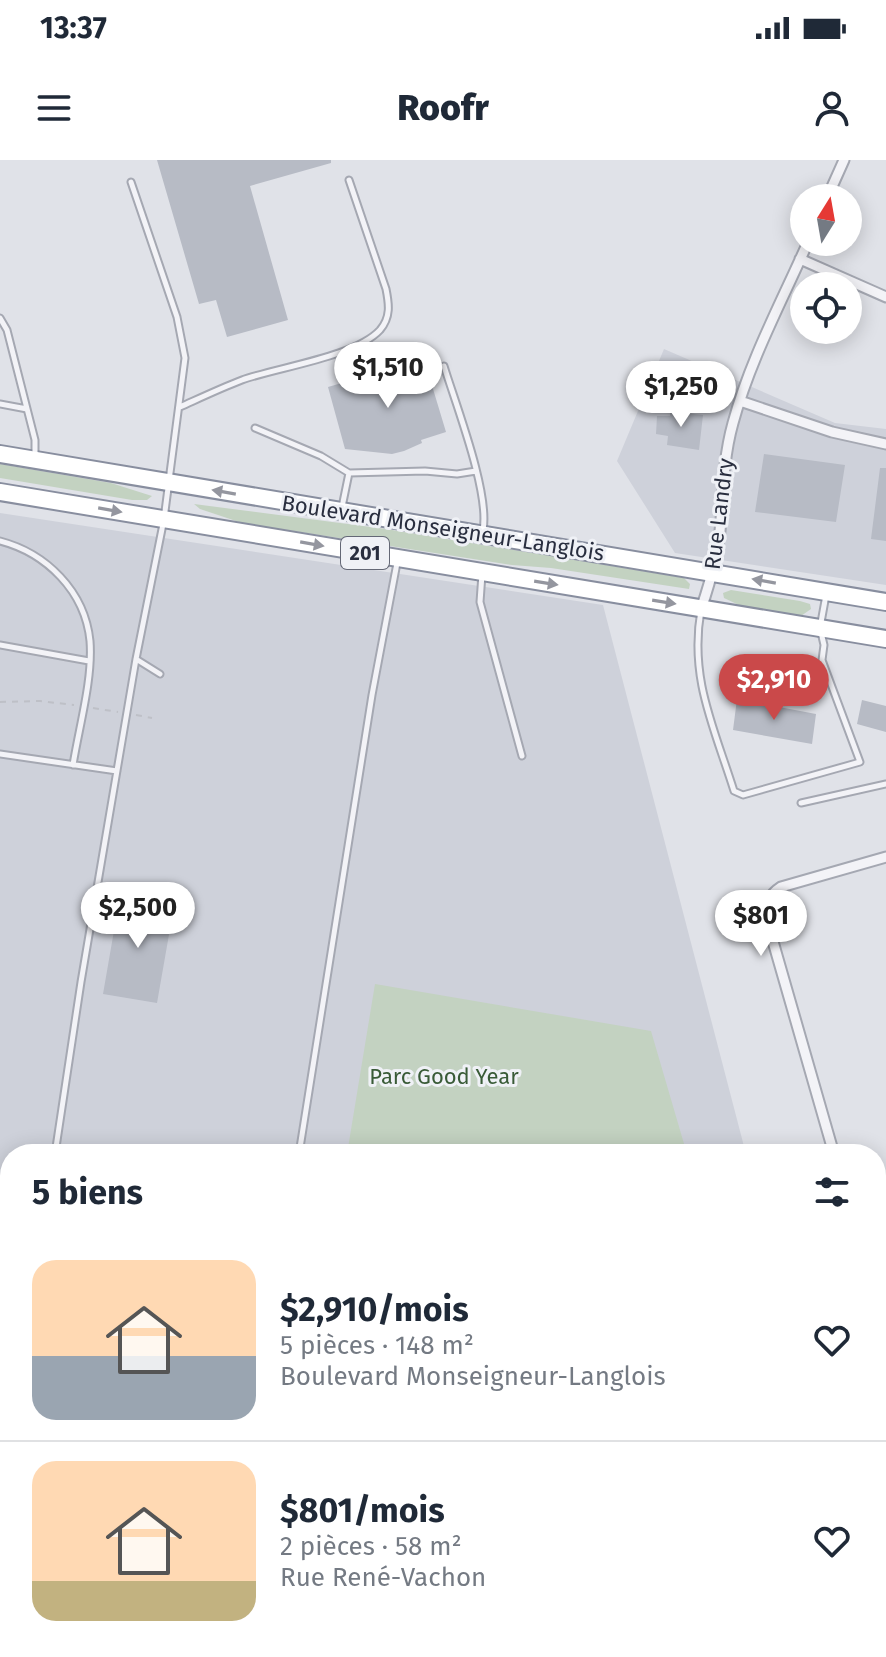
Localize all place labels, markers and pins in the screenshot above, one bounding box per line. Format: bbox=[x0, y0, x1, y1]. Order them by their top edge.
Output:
pin: $1,510 bbox=[323, 342, 453, 410]
pin: $1,250 bbox=[616, 361, 746, 429]
pin: $2,910 bbox=[709, 654, 839, 722]
pin: $2,500 bbox=[73, 882, 203, 950]
pin: $801 bbox=[714, 890, 808, 958]

